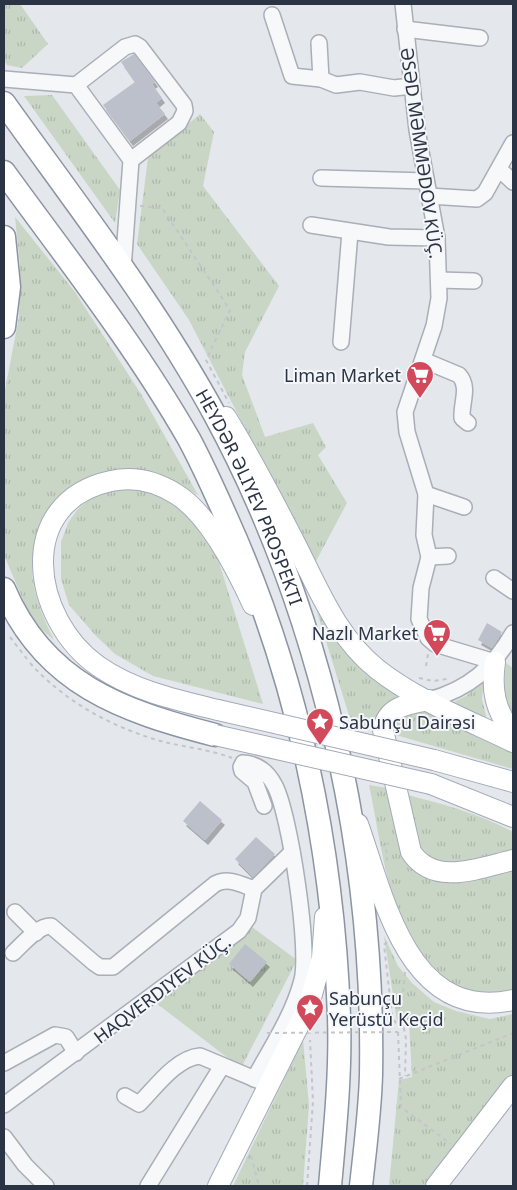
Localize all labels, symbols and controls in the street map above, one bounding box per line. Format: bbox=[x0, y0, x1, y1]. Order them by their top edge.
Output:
street label: ƏSƏD MƏMMƏDOV KÜÇ. bbox=[395, 46, 449, 260]
supermarket icon: Liman Market bbox=[405, 360, 435, 399]
place label: Liman Market bbox=[284, 363, 401, 387]
street label: HEYDƏR ƏLIYEV PROSPEKTI bbox=[191, 384, 308, 608]
supermarket icon: Nazlı Market bbox=[422, 618, 452, 657]
place label: Nazlı Market bbox=[312, 621, 418, 645]
place icon: Sabunçu Dairəsi bbox=[305, 707, 335, 746]
place label: Sabunçu Dairəsi bbox=[339, 710, 475, 734]
street label: HAQVERDIYEV KÜÇ. bbox=[89, 930, 235, 1048]
place label: Sabunçu Yerüstü Keçid bbox=[329, 986, 444, 1031]
place icon: Sabunçu Yerüstü Keçid bbox=[295, 993, 325, 1032]

